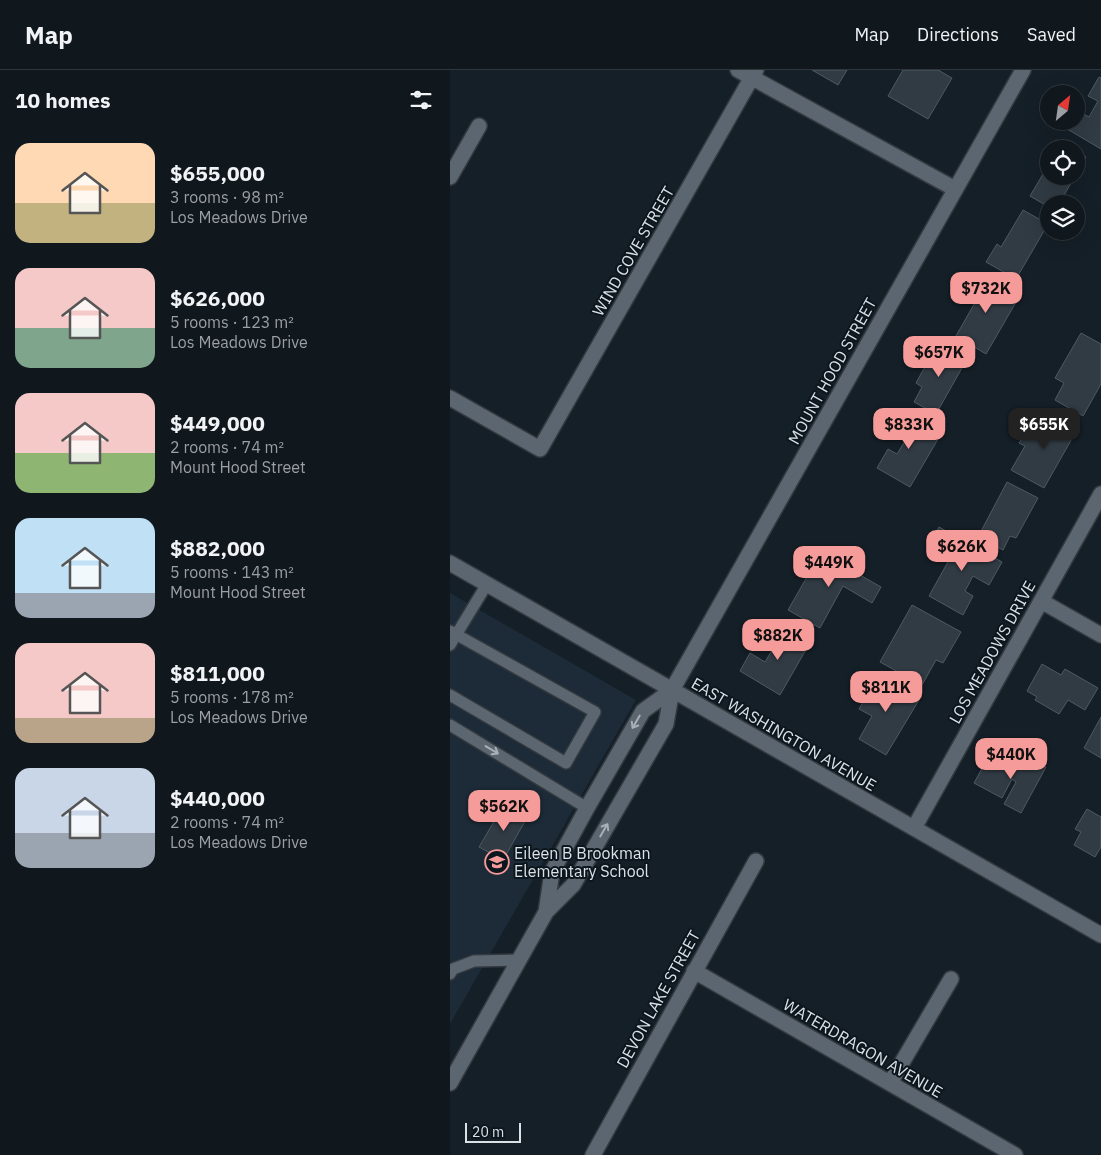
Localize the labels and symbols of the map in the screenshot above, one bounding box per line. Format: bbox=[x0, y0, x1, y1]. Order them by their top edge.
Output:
north arrow bbox=[1040, 85, 1085, 130]
street label: WIND COVE STREET bbox=[588, 183, 678, 319]
pin: $732K bbox=[951, 272, 1021, 314]
street label: MOUNT HOOD STREET bbox=[783, 294, 881, 448]
pin: $657K bbox=[904, 336, 974, 378]
pin: $833K bbox=[874, 408, 944, 450]
pin: $655K bbox=[1009, 408, 1079, 450]
pin: $626K bbox=[927, 530, 997, 572]
pin: $449K bbox=[794, 546, 864, 588]
street label: LOS MEADOWS DRIVE bbox=[944, 577, 1040, 727]
pin: $882K bbox=[743, 618, 813, 661]
pin: $811K bbox=[851, 670, 921, 713]
street label: EAST WASHINGTON AVENUE bbox=[688, 673, 880, 795]
one-way arrow bbox=[631, 715, 641, 729]
pin: $440K bbox=[976, 738, 1046, 780]
one-way arrow bbox=[484, 746, 498, 756]
pin: $562K bbox=[469, 790, 539, 832]
one-way arrow bbox=[600, 823, 610, 838]
place label: Eileen B Brookman Elementary School bbox=[514, 843, 651, 881]
school or university icon: Eileen B Brookman Elementary School bbox=[484, 849, 510, 875]
street label: DEVON LAKE STREET bbox=[612, 927, 704, 1071]
street label: WATERDRAGON AVENUE bbox=[780, 994, 946, 1102]
scale bar bbox=[465, 1120, 521, 1143]

